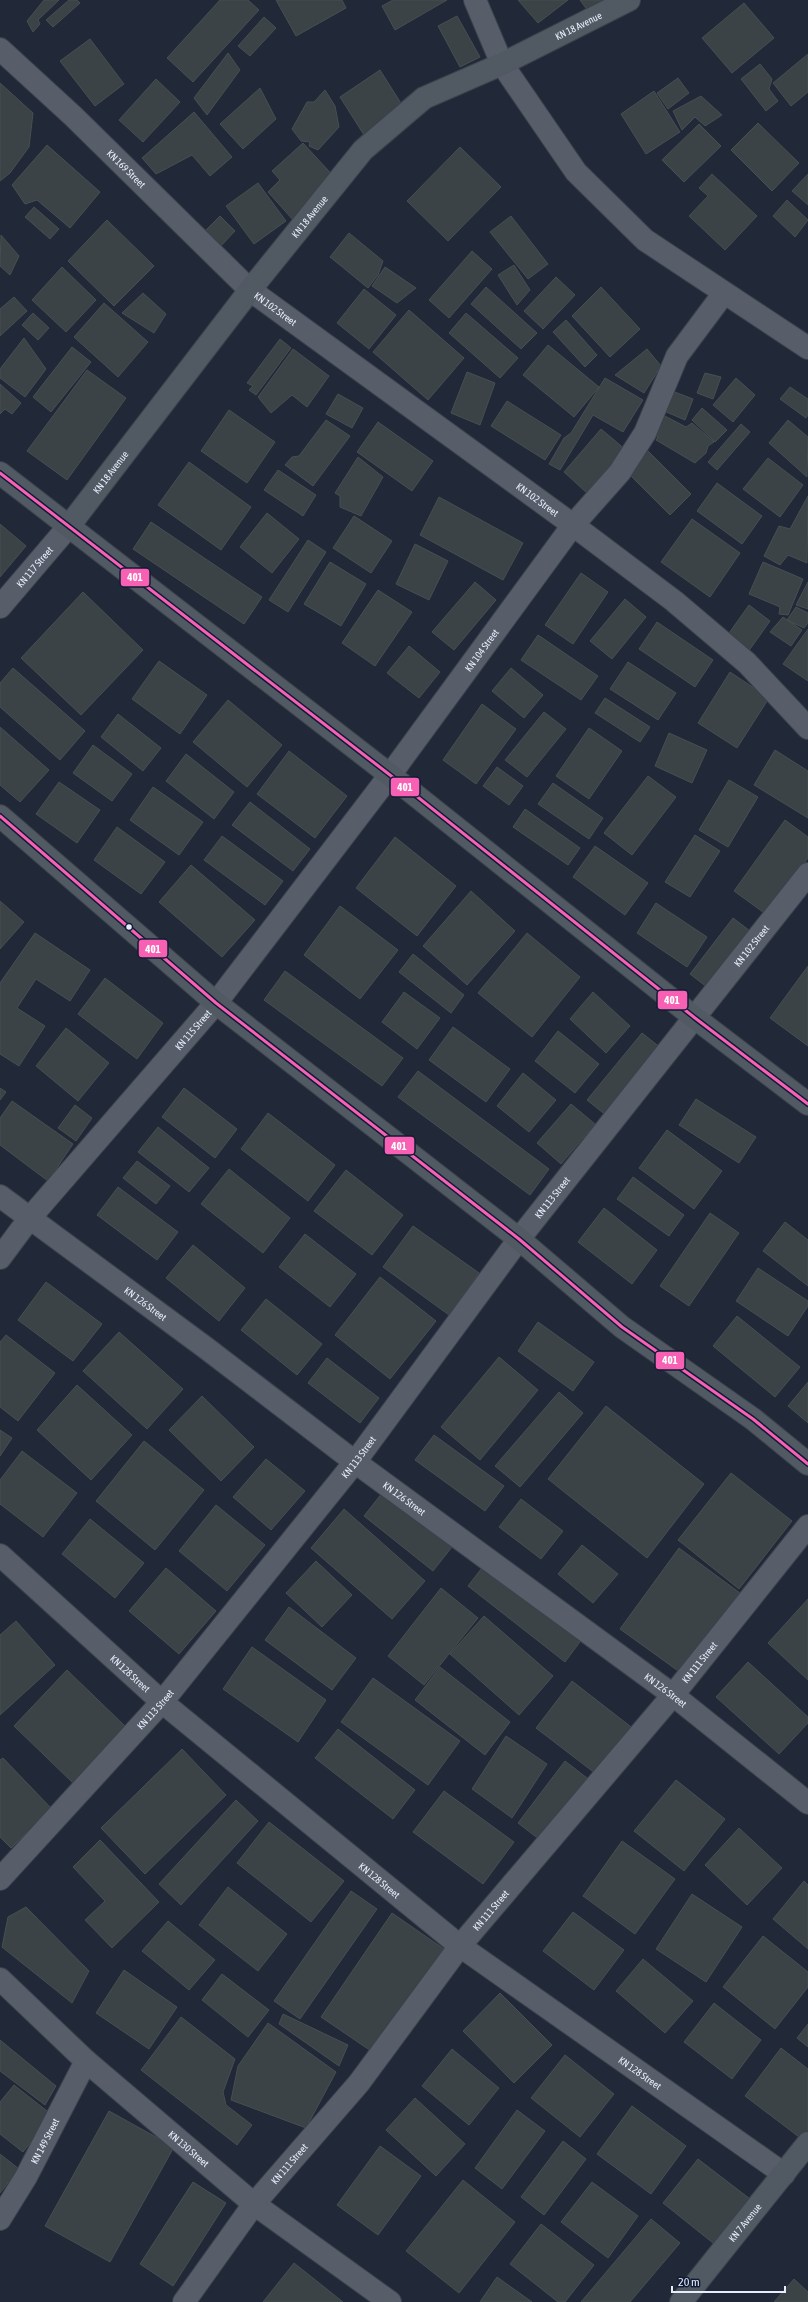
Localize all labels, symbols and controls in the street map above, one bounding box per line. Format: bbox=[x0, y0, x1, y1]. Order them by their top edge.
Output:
street label: KN 18 Avenue bbox=[553, 9, 604, 42]
street label: KN 169 Street bbox=[105, 148, 148, 190]
street label: KN 18 Avenue bbox=[290, 193, 330, 240]
street label: KN 102 Street bbox=[252, 290, 299, 328]
street label: KN 18 Avenue bbox=[91, 449, 131, 496]
street label: KN 102 Street bbox=[514, 481, 561, 519]
street label: KN 117 Street bbox=[14, 544, 55, 589]
line badge: 401 bbox=[120, 568, 150, 587]
text: 401 bbox=[126, 571, 143, 583]
street label: KN 104 Street bbox=[463, 627, 501, 674]
line badge: 401 bbox=[390, 777, 420, 797]
text: 401 bbox=[396, 781, 413, 793]
unlabelled marker bbox=[124, 922, 134, 932]
street label: KN 102 Street bbox=[732, 923, 772, 969]
line badge: 401 bbox=[138, 939, 168, 958]
text: 401 bbox=[144, 943, 161, 955]
line badge: 401 bbox=[657, 990, 688, 1010]
text: 401 bbox=[663, 994, 680, 1006]
street label: KN 115 Street bbox=[173, 1008, 214, 1052]
line badge: 401 bbox=[384, 1136, 415, 1155]
text: 401 bbox=[390, 1140, 407, 1152]
street label: KN 113 Street bbox=[533, 1175, 572, 1220]
street label: KN 126 Street bbox=[122, 1285, 169, 1323]
line badge: 401 bbox=[655, 1351, 685, 1370]
text: 401 bbox=[661, 1354, 678, 1366]
street label: KN 113 Street bbox=[339, 1434, 378, 1480]
street label: KN 126 Street bbox=[381, 1480, 428, 1518]
street label: KN 111 Street bbox=[680, 1640, 719, 1685]
street label: KN 128 Street bbox=[108, 1653, 152, 1694]
street label: KN 126 Street bbox=[642, 1671, 689, 1710]
street label: KN 113 Street bbox=[135, 1687, 176, 1732]
street label: KN 128 Street bbox=[357, 1861, 402, 1901]
street label: KN 111 Street bbox=[471, 1888, 511, 1933]
street label: KN 128 Street bbox=[616, 2054, 663, 2092]
street label: KN 149 Street bbox=[29, 2116, 61, 2166]
street label: KN 130 Street bbox=[166, 2129, 211, 2169]
street label: KN 111 Street bbox=[269, 2141, 310, 2186]
street label: KN 7 Avenue bbox=[726, 2201, 764, 2244]
scale bar bbox=[672, 2268, 785, 2294]
text: 20 m bbox=[678, 2275, 700, 2289]

